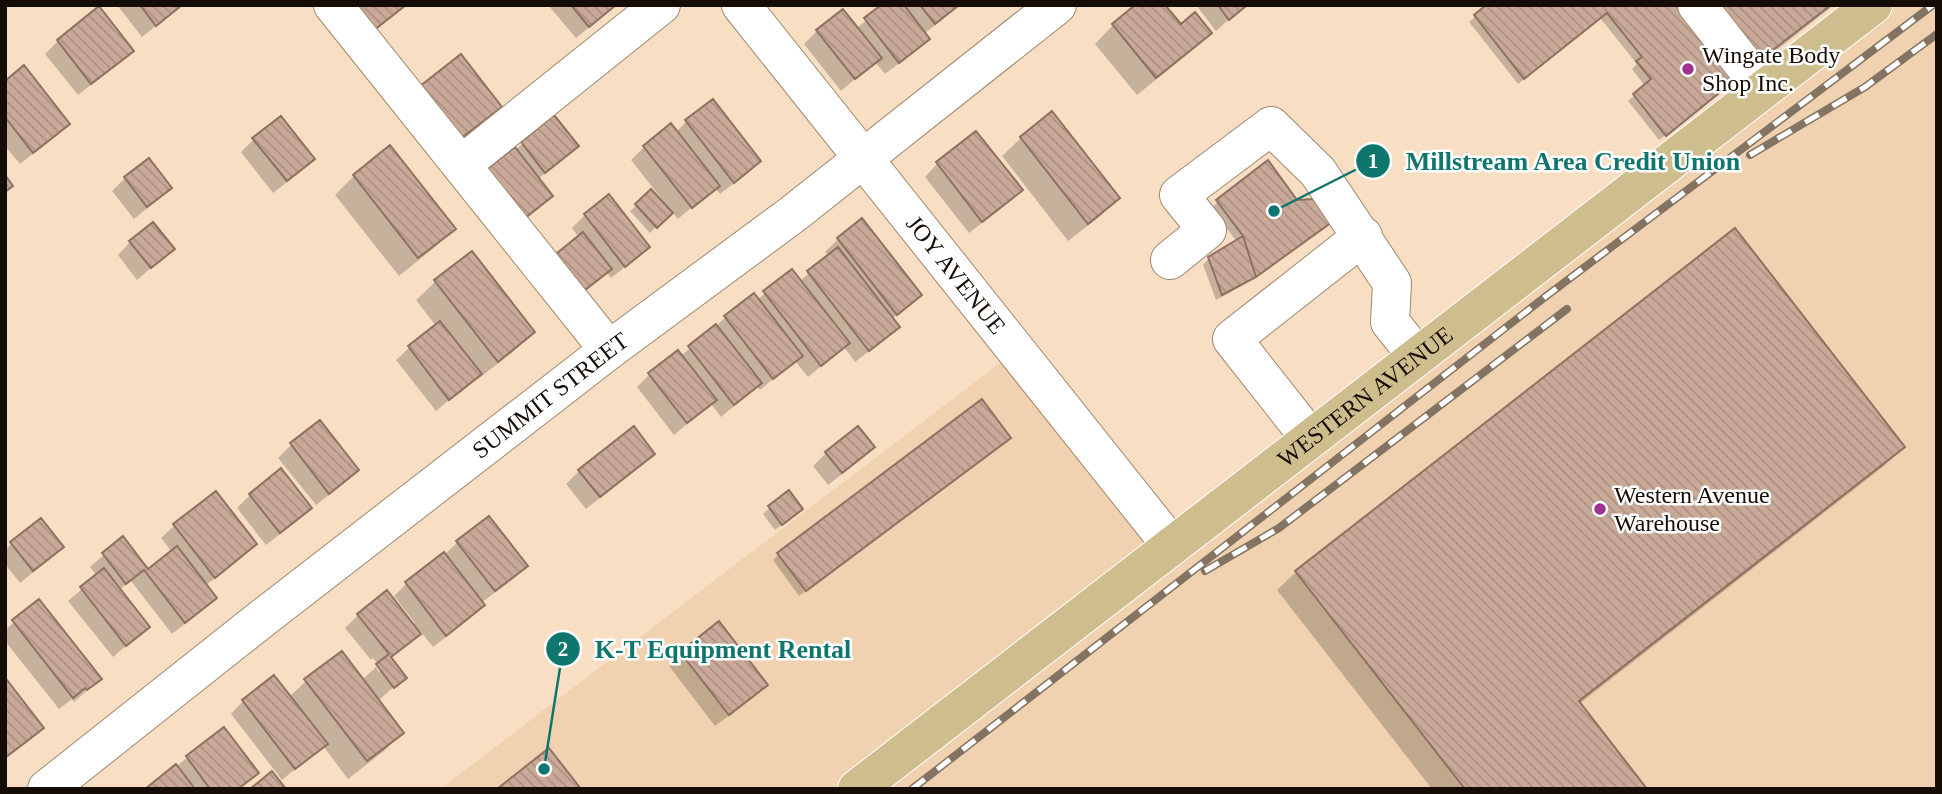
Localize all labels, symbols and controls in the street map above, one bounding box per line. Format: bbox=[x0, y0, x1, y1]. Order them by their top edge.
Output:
place label: Wingate Body Shop Inc. bbox=[1702, 42, 1840, 96]
marker: Wingate Body Shop Inc. bbox=[1680, 61, 1696, 77]
callout: Millstream Area Credit Union bbox=[1356, 137, 1754, 184]
text: Millstream Area Credit Union bbox=[1406, 147, 1741, 176]
text: 1 bbox=[1368, 149, 1378, 173]
street label: JOY AVENUE bbox=[901, 211, 1011, 339]
street label: WESTERN AVENUE bbox=[1273, 321, 1458, 472]
street label: SUMMIT STREET bbox=[467, 327, 634, 464]
place label: Western Avenue Warehouse bbox=[1614, 482, 1770, 536]
marker: Western Avenue Warehouse bbox=[1592, 501, 1608, 517]
callout: K-T Equipment Rental bbox=[546, 626, 866, 673]
text: K-T Equipment Rental bbox=[595, 635, 851, 664]
text: 2 bbox=[558, 637, 568, 661]

